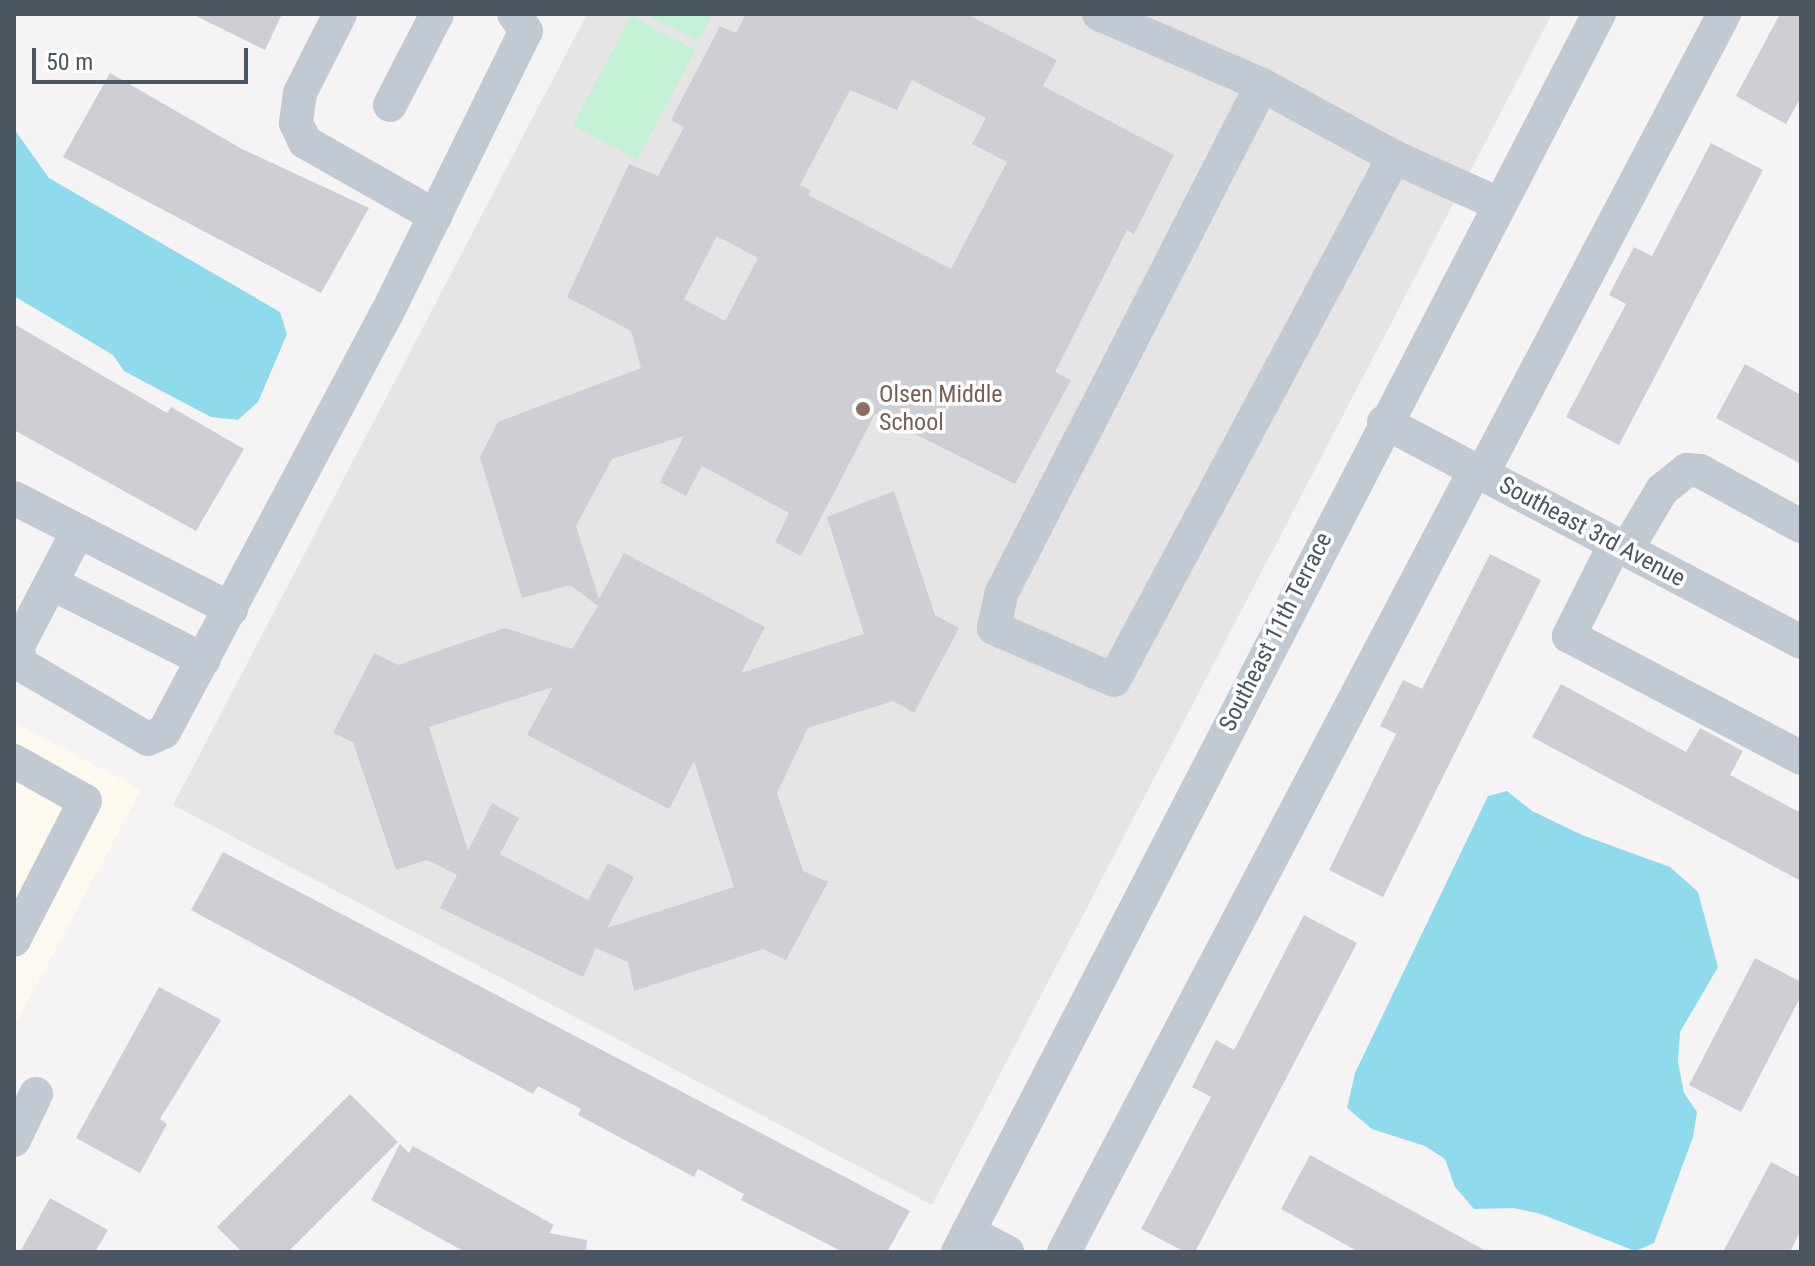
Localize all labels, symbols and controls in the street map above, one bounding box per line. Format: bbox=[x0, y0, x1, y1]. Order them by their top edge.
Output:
scale bar bbox=[36, 32, 252, 82]
text: 50 m bbox=[46, 48, 93, 76]
place label: Olsen Middle School bbox=[879, 381, 1002, 437]
marker: Olsen Middle School bbox=[854, 400, 872, 418]
street label: Southeast 3rd Avenue bbox=[1494, 471, 1690, 593]
street label: Southeast 11th Terrace bbox=[1213, 528, 1339, 736]

